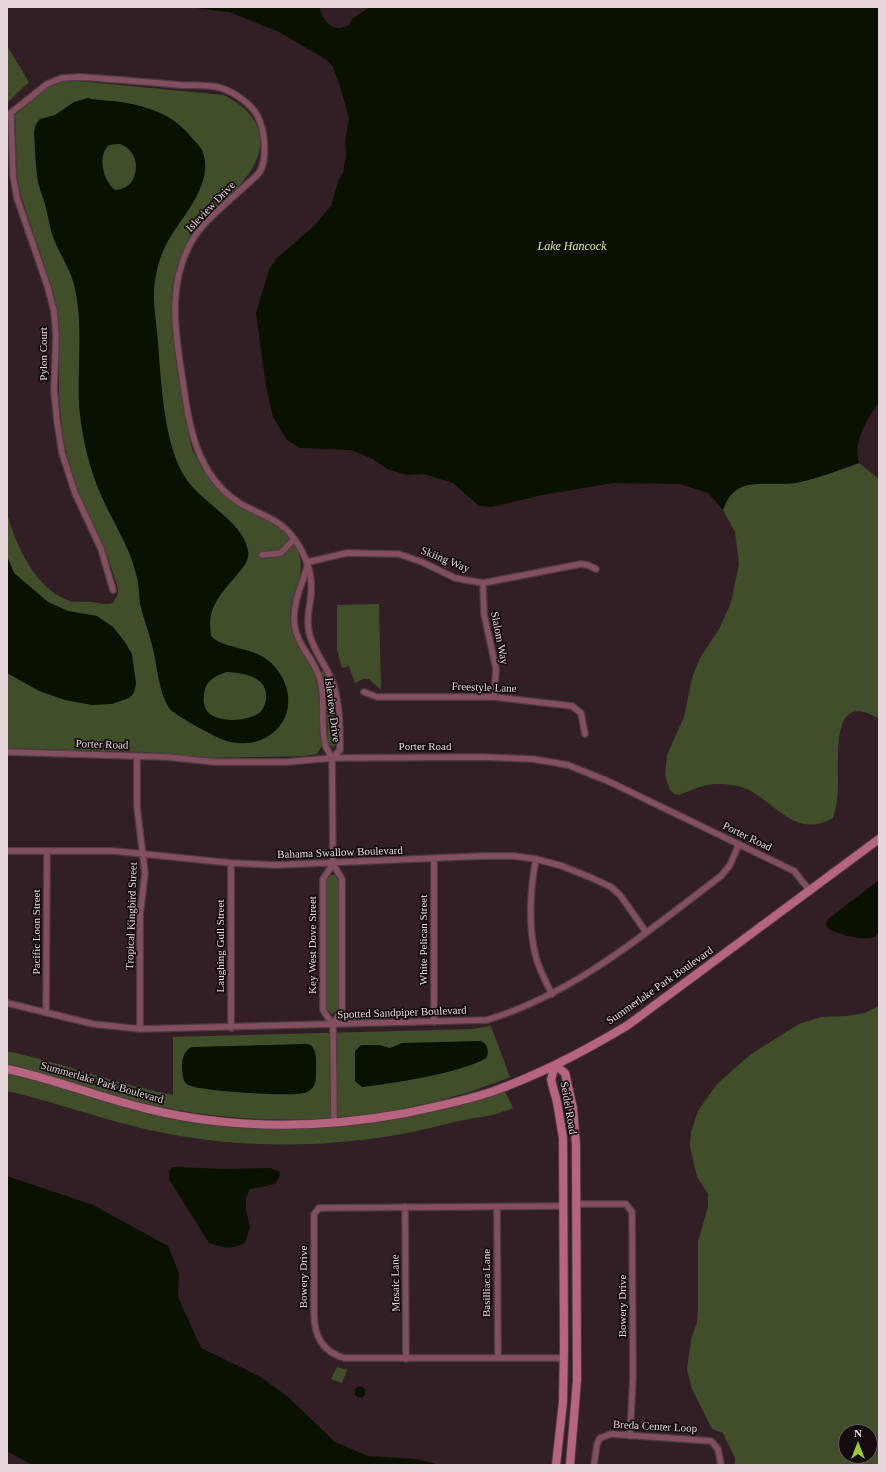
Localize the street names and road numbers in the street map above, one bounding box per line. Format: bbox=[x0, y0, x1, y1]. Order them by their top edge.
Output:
street label: Isleview Drive bbox=[184, 179, 238, 235]
street label: Pylon Court bbox=[37, 327, 51, 381]
street label: Skiing Way bbox=[419, 544, 471, 576]
street label: Slalom Way bbox=[487, 610, 511, 666]
street label: Isleview Drive bbox=[321, 677, 343, 743]
street label: Freestyle Lane bbox=[451, 680, 517, 696]
street label: Porter Road bbox=[75, 737, 129, 753]
street label: Porter Road bbox=[399, 740, 451, 754]
street label: Porter Road bbox=[720, 819, 774, 855]
street label: Bahama Swallow Boulevard bbox=[277, 844, 403, 862]
street label: Tropical Kingbird Street bbox=[124, 862, 140, 970]
street label: Pacific Loon Street bbox=[30, 890, 44, 974]
street label: White Pelican Street bbox=[417, 895, 431, 985]
street label: Key West Dove Street bbox=[306, 896, 320, 994]
street label: Laughing Gull Street bbox=[214, 900, 228, 992]
street label: Summerlake Park Boulevard bbox=[604, 944, 716, 1028]
street label: Spotted Sandpiper Boulevard bbox=[337, 1004, 467, 1022]
street label: Summerlake Park Boulevard bbox=[39, 1059, 165, 1107]
street label: Seidel Road bbox=[557, 1081, 579, 1135]
street label: Bowery Drive bbox=[297, 1246, 311, 1308]
street label: Basilliaca Lane bbox=[480, 1249, 494, 1317]
street label: Mosaic Lane bbox=[389, 1254, 403, 1312]
street label: Bowery Drive bbox=[616, 1275, 630, 1337]
street label: Breda Center Loop bbox=[613, 1418, 697, 1436]

